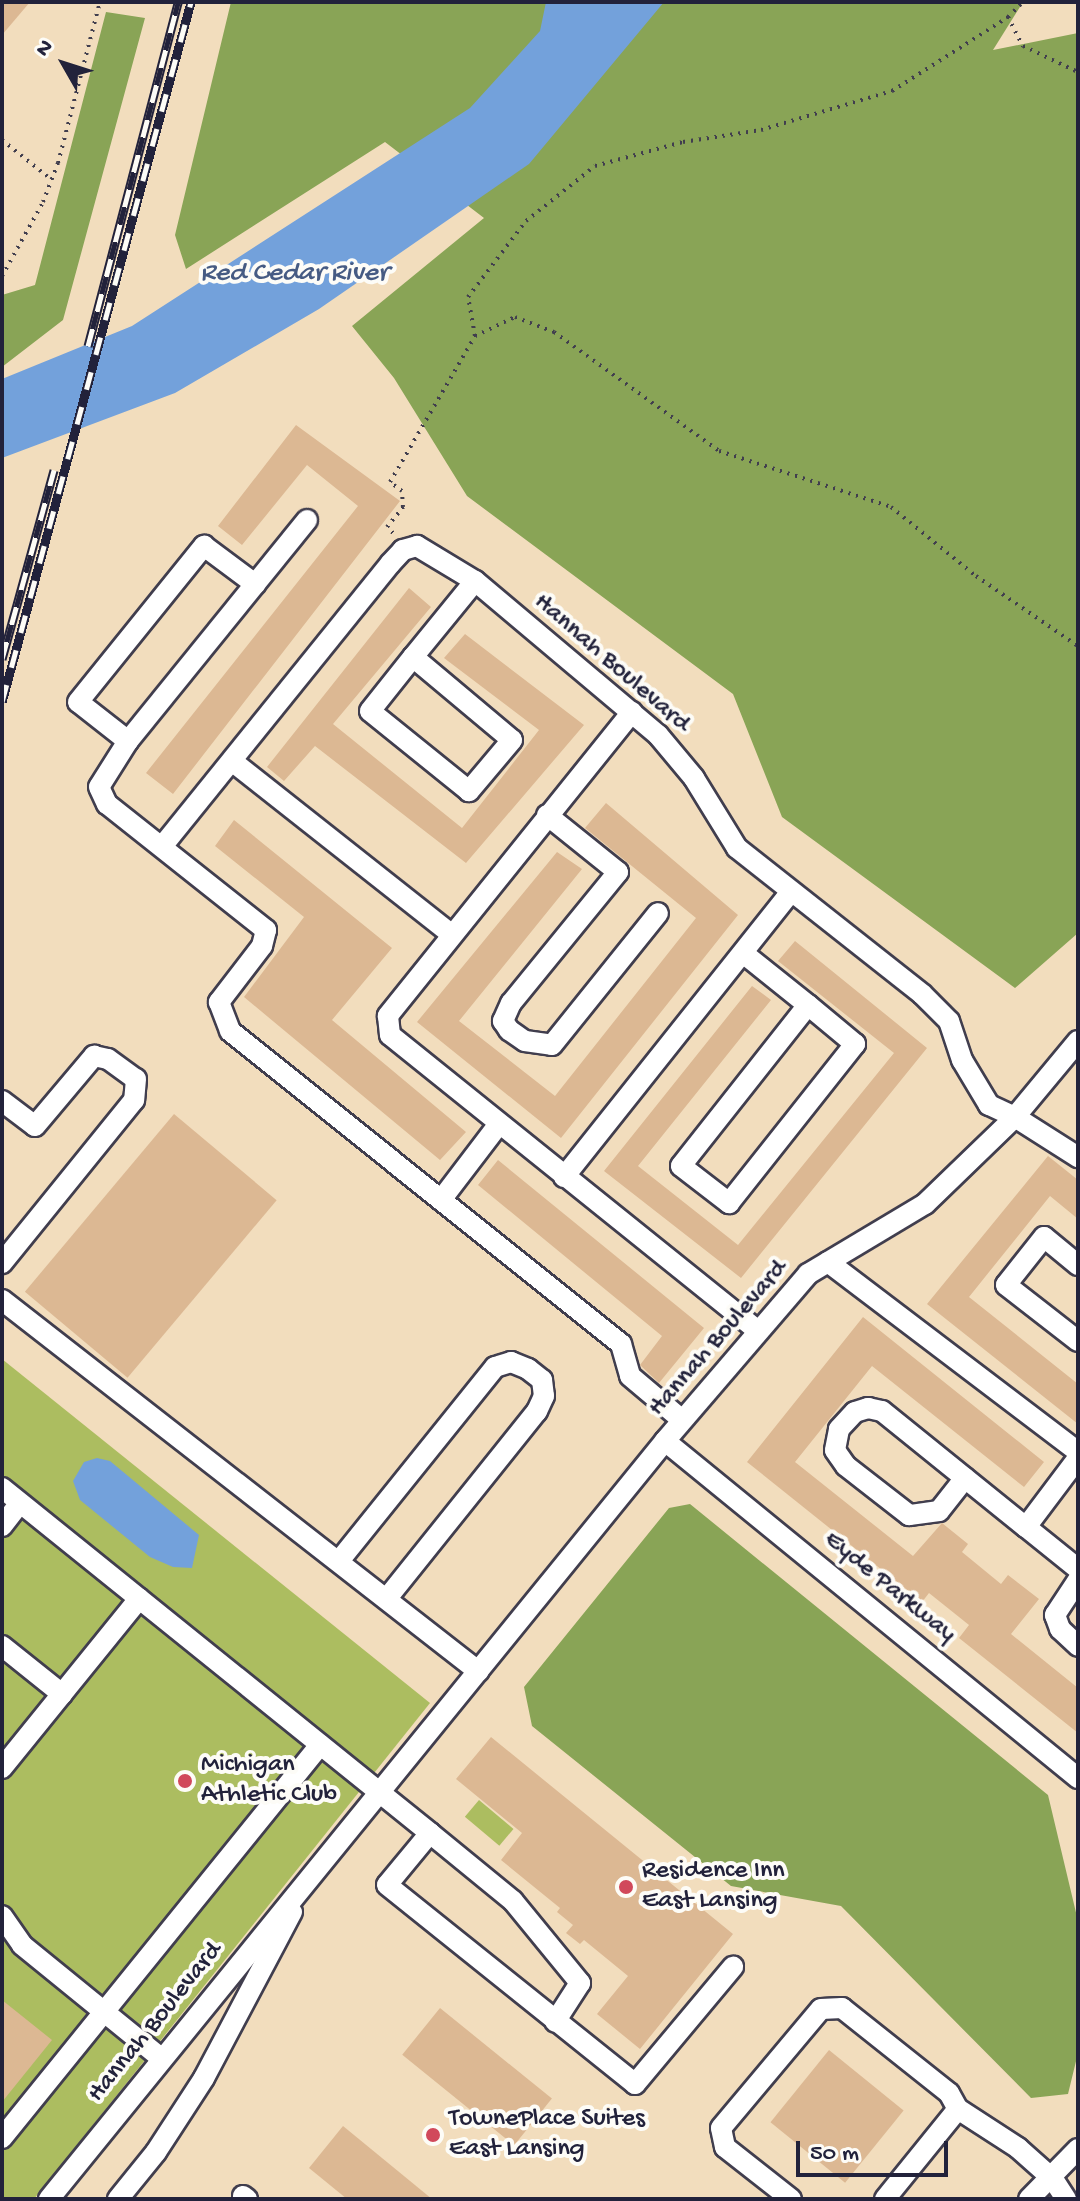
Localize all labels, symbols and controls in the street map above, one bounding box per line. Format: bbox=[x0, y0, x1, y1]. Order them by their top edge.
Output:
north arrow bbox=[24, 24, 104, 104]
text: N bbox=[31, 35, 60, 63]
water label: Red Cedar River bbox=[200, 257, 388, 291]
street label: Hannah Boulevard bbox=[526, 588, 696, 740]
street label: Hannah Boulevard bbox=[643, 1254, 795, 1424]
street label: Eyde Parkway bbox=[817, 1525, 961, 1651]
place label: Michigan Athletic Club bbox=[201, 1750, 337, 1812]
marker: Michigan Athletic Club bbox=[176, 1772, 194, 1790]
place label: Residence Inn East Lansing bbox=[642, 1856, 785, 1918]
marker: Residence Inn East Lansing bbox=[617, 1878, 635, 1896]
street label: Hannah Boulevard bbox=[82, 1937, 230, 2109]
place label: TownePlace Suites East Lansing bbox=[449, 2104, 645, 2166]
scale bar bbox=[800, 2125, 952, 2175]
marker: TownePlace Suites East Lansing bbox=[424, 2126, 442, 2144]
text: 50 m bbox=[810, 2140, 859, 2169]

